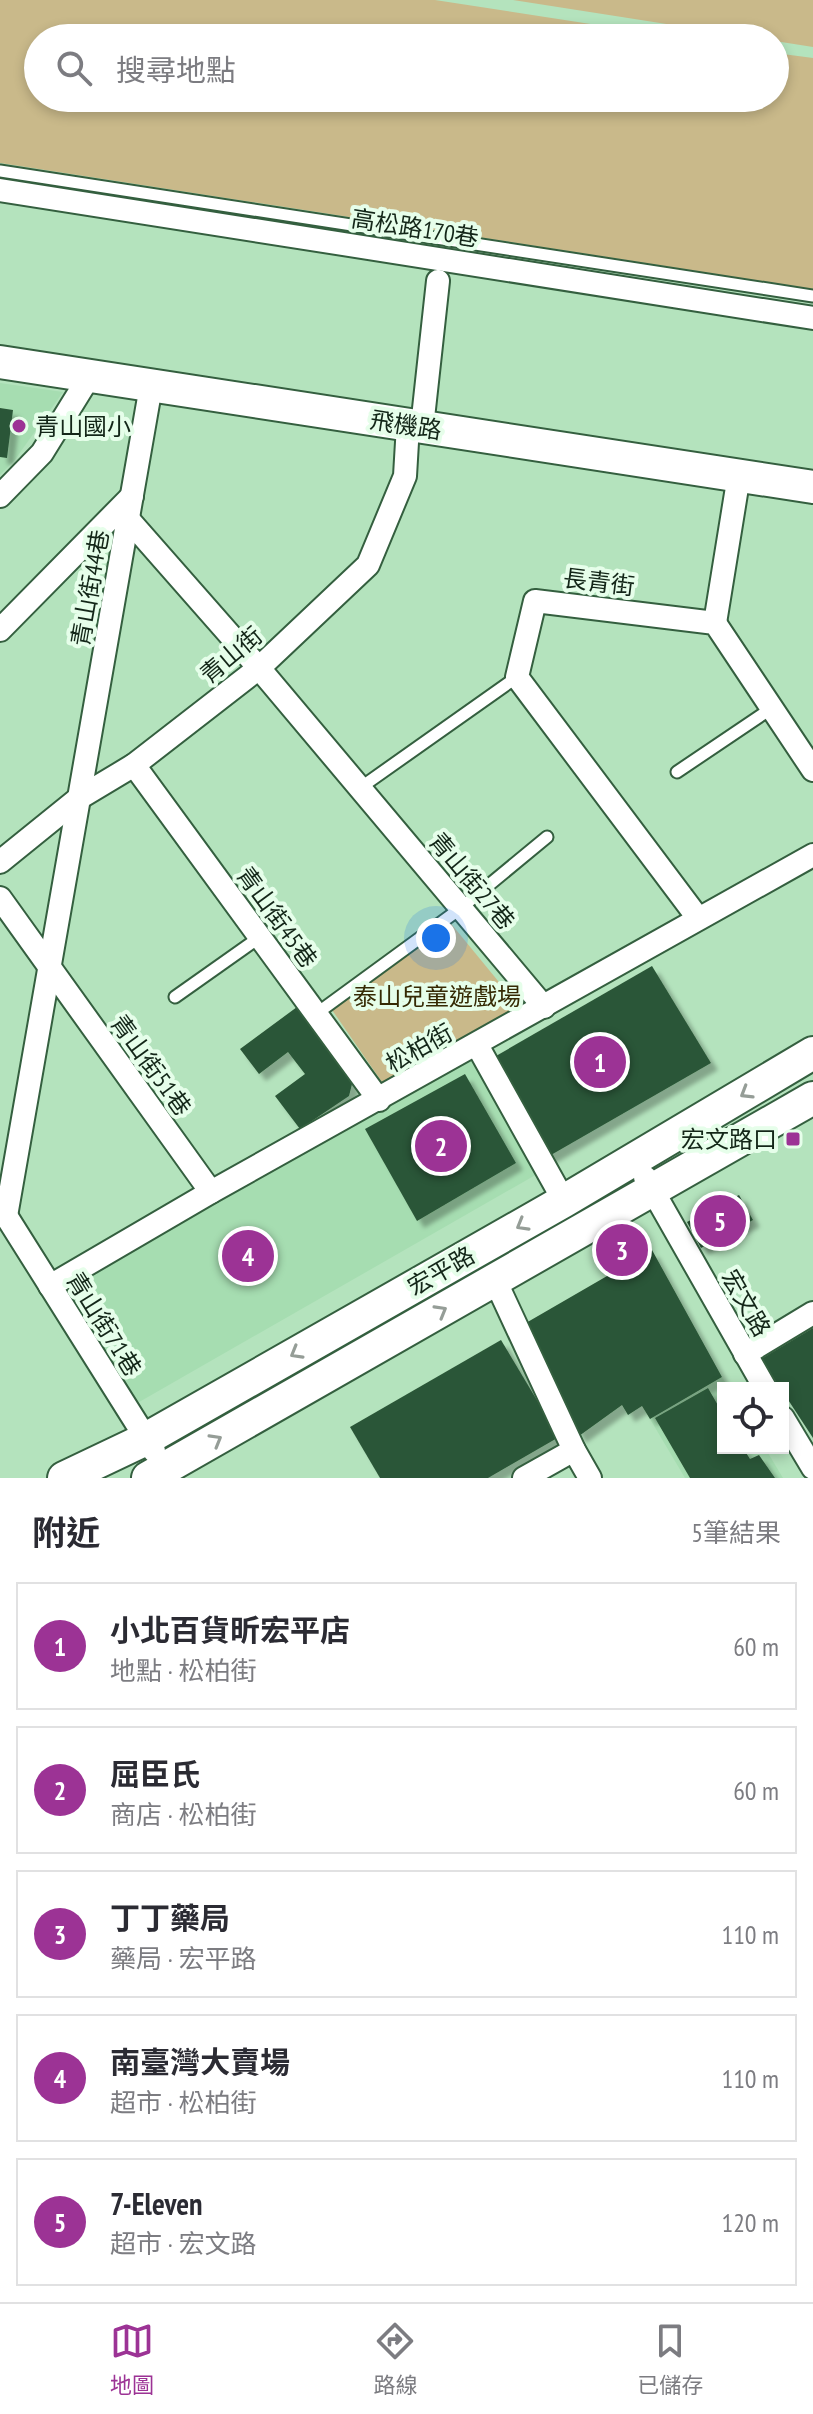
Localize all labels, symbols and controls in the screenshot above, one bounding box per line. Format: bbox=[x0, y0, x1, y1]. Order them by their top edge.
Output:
search box bbox=[24, 24, 789, 112]
icon: search bbox=[52, 46, 96, 90]
text: 搜尋地點 bbox=[116, 50, 236, 89]
street label: 高松路170巷 bbox=[349, 203, 481, 253]
street label: 飛機路 bbox=[368, 404, 444, 446]
place label: 青山國小 bbox=[35, 411, 131, 442]
marker: 青山國小 bbox=[10, 417, 28, 435]
street label: 青山街44巷 bbox=[65, 527, 115, 649]
street label: 長青街 bbox=[561, 562, 637, 602]
street label: 青山街 bbox=[193, 620, 269, 690]
street label: 青山街27巷 bbox=[422, 826, 522, 936]
street label: 青山街45巷 bbox=[230, 860, 324, 974]
your location bbox=[416, 918, 456, 958]
park label: 泰山兒童遊戲場 bbox=[353, 981, 521, 1012]
street label: 青山街51巷 bbox=[104, 1008, 198, 1122]
street label: 松柏街 bbox=[380, 1017, 458, 1079]
pin: 1 bbox=[574, 1032, 626, 1092]
one-way arrow bbox=[740, 1083, 755, 1099]
pin: 2 bbox=[415, 1116, 467, 1176]
place label: 宏文路口 bbox=[681, 1124, 777, 1155]
marker: 宏文路口 bbox=[784, 1130, 802, 1148]
pin: 5 bbox=[694, 1191, 746, 1251]
one-way arrow bbox=[516, 1215, 531, 1231]
pin: 3 bbox=[596, 1220, 648, 1280]
pin: 4 bbox=[222, 1226, 274, 1286]
street label: 宏平路 bbox=[402, 1240, 480, 1302]
street label: 宏文路 bbox=[715, 1264, 777, 1342]
street label: 青山街71巷 bbox=[60, 1266, 148, 1382]
one-way arrow bbox=[433, 1305, 447, 1320]
one-way arrow bbox=[290, 1343, 305, 1359]
map controls bbox=[717, 1382, 789, 1454]
button: locate bbox=[717, 1382, 789, 1454]
one-way arrow bbox=[207, 1434, 221, 1450]
text: 附近 bbox=[32, 1510, 100, 1554]
text: 5筆結果 bbox=[691, 1516, 781, 1549]
text: 小北百貨昕宏平店 bbox=[110, 1610, 350, 1649]
text: 1 bbox=[54, 1630, 66, 1663]
text: 60 m bbox=[733, 1630, 779, 1663]
text: 地點 · 松柏街 bbox=[110, 1654, 257, 1687]
text: 屈臣氏 bbox=[110, 1754, 200, 1793]
text: 2 bbox=[54, 1774, 66, 1807]
text: 60 m bbox=[733, 1774, 779, 1807]
text: 商店 · 松柏街 bbox=[110, 1798, 257, 1831]
text: 丁丁藥局 bbox=[110, 1898, 230, 1937]
text: 3 bbox=[54, 1918, 66, 1951]
text: 110 m bbox=[721, 1918, 779, 1951]
text: 藥局 · 宏平路 bbox=[110, 1942, 257, 1975]
text: 南臺灣大賣場 bbox=[110, 2042, 290, 2081]
text: 4 bbox=[54, 2062, 66, 2095]
text: 110 m bbox=[721, 2062, 779, 2095]
text: 超市 · 松柏街 bbox=[110, 2086, 257, 2119]
text: 7-Eleven bbox=[110, 2184, 203, 2223]
text: 5 bbox=[54, 2206, 66, 2239]
text: 120 m bbox=[721, 2206, 779, 2239]
text: 超市 · 宏文路 bbox=[110, 2227, 257, 2260]
tab: 地圖 bbox=[110, 2319, 154, 2399]
tab: 路線 bbox=[373, 2319, 417, 2399]
tab: 已儲存 bbox=[637, 2319, 703, 2399]

